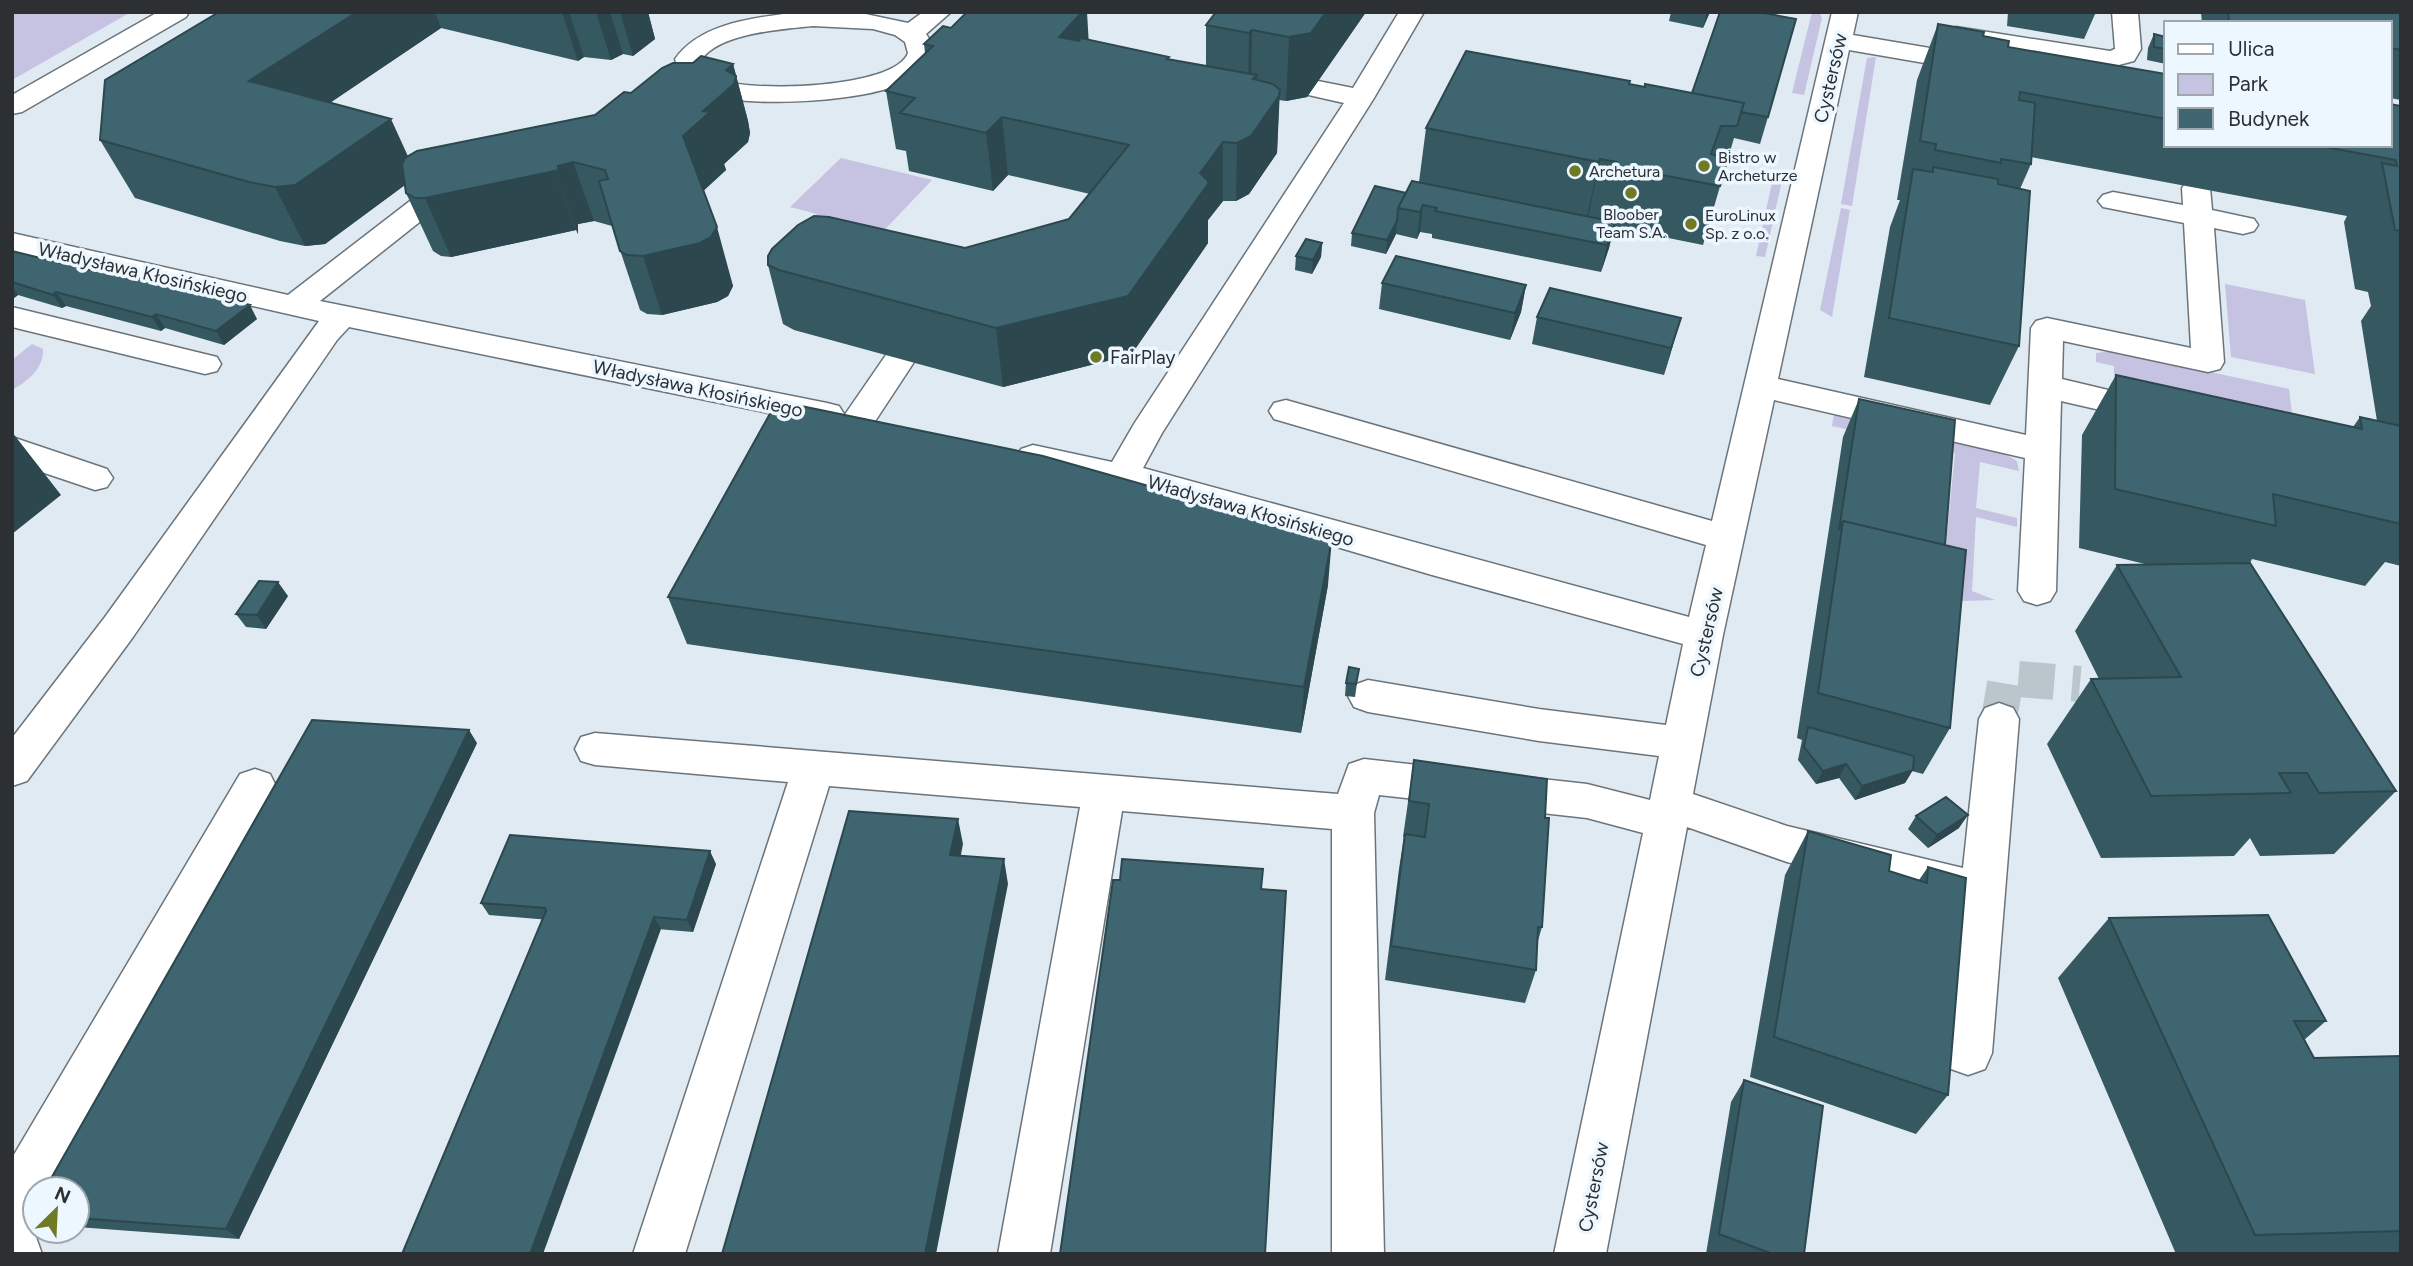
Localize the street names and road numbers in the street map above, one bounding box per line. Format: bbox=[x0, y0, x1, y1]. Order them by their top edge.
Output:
street label: Cystersów bbox=[1809, 31, 1852, 125]
street label: Władysława Kłosińskiego bbox=[36, 237, 250, 308]
street label: Władysława Kłosińskiego bbox=[591, 355, 805, 422]
street label: Władysława Kłosińskiego bbox=[1145, 470, 1357, 551]
street label: Cystersów bbox=[1685, 585, 1728, 679]
street label: Cystersów bbox=[1574, 1140, 1613, 1234]

